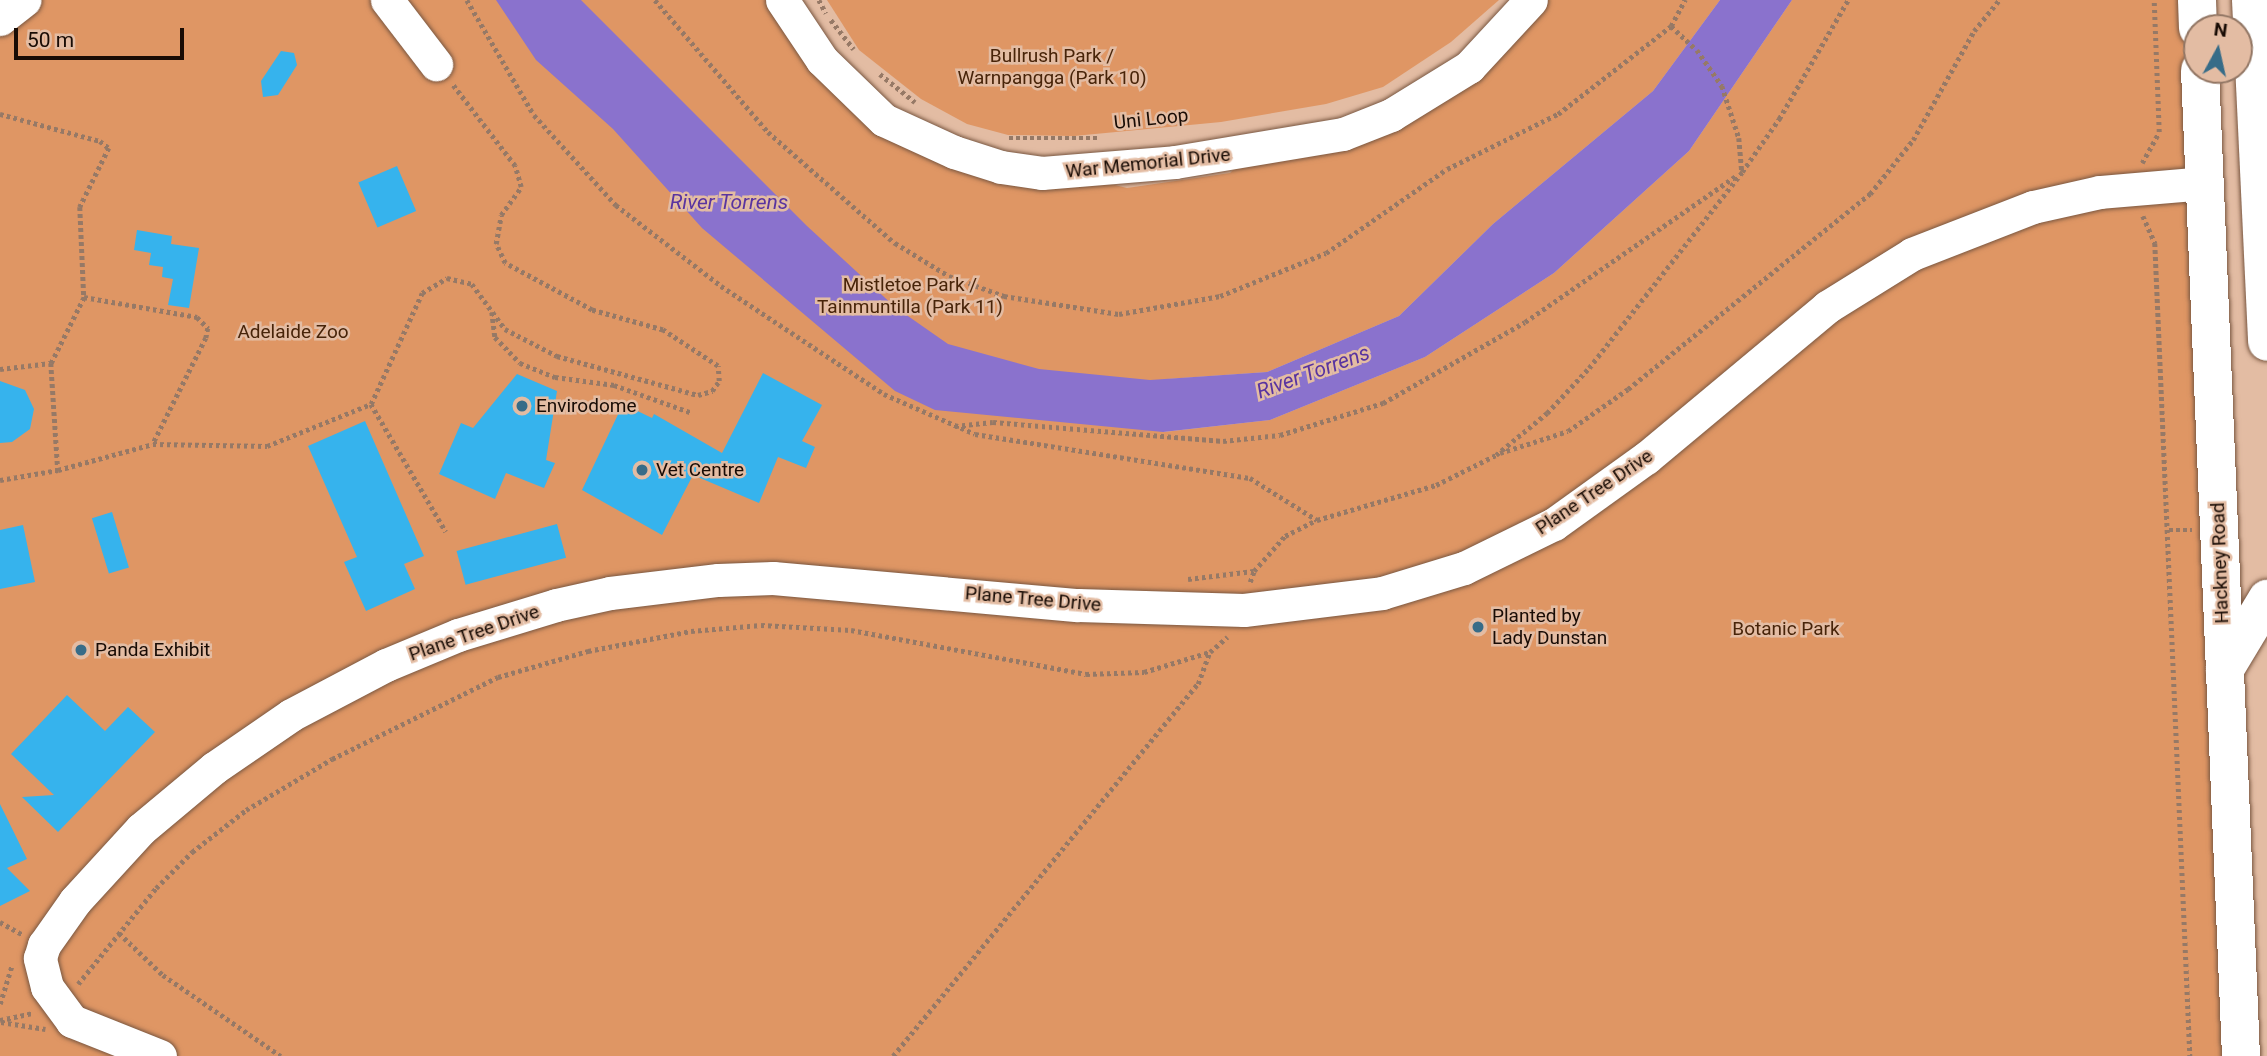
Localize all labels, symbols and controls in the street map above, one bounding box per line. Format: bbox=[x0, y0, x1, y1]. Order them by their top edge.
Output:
scale bar bbox=[18, 14, 187, 58]
north arrow bbox=[2183, 14, 2253, 84]
text: N bbox=[2212, 17, 2229, 42]
text: 50 m bbox=[27, 28, 74, 52]
park label: Bullrush Park / Warnpangga (Park 10) bbox=[957, 45, 1147, 89]
street label: Uni Loop bbox=[1113, 104, 1189, 134]
street label: War Memorial Drive bbox=[1064, 143, 1232, 183]
water label: River Torrens bbox=[669, 189, 789, 215]
park label: Mistletoe Park / Tainmuntilla (Park 11) bbox=[817, 274, 1003, 318]
park label: Adelaide Zoo bbox=[237, 321, 349, 343]
water label: River Torrens bbox=[1253, 340, 1373, 404]
place label: Envirodome bbox=[536, 395, 636, 417]
marker: Envirodome bbox=[514, 398, 530, 414]
street label: Plane Tree Drive bbox=[1531, 444, 1657, 540]
place label: Vet Centre bbox=[656, 459, 744, 481]
marker: Vet Centre bbox=[634, 462, 650, 478]
street label: Hackney Road bbox=[2206, 502, 2234, 624]
street label: Plane Tree Drive bbox=[964, 582, 1102, 616]
street label: Plane Tree Drive bbox=[406, 600, 542, 666]
place label: Planted by Lady Dunstan bbox=[1492, 605, 1607, 649]
park label: Botanic Park bbox=[1732, 618, 1840, 640]
marker: Planted by Lady Dunstan bbox=[1470, 619, 1486, 635]
place label: Panda Exhibit bbox=[95, 639, 210, 661]
marker: Panda Exhibit bbox=[73, 642, 89, 658]

